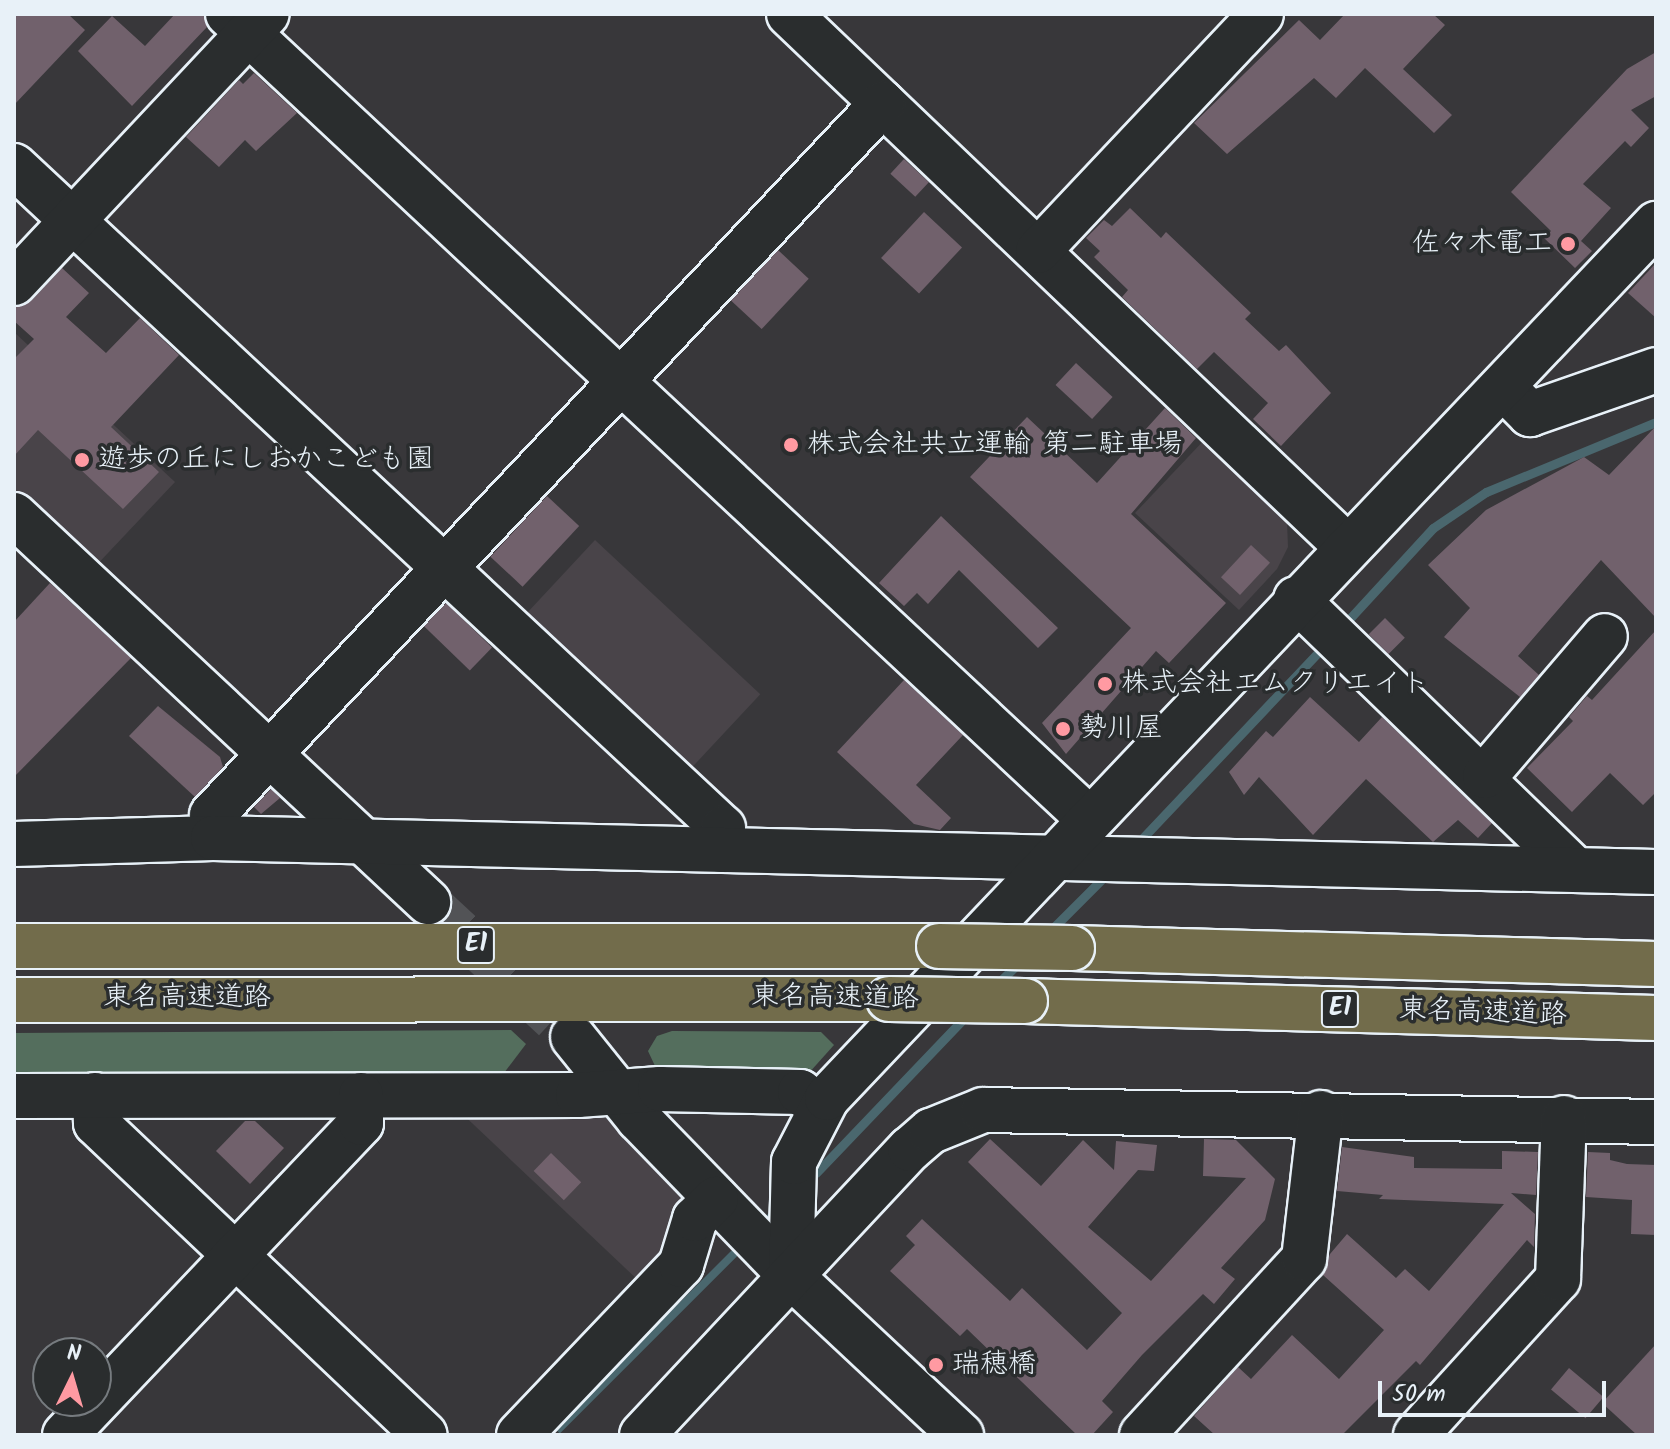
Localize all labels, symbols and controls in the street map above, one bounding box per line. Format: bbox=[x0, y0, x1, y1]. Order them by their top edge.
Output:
place label: 佐々木電工 bbox=[1412, 227, 1552, 261]
marker: 佐々木電工 bbox=[1559, 235, 1577, 253]
place label: 株式会社共立運輸 第二駐車場 bbox=[807, 428, 1182, 462]
marker: 株式会社共立運輸 第二駐車場 bbox=[782, 436, 800, 454]
place label: 遊歩の丘にしおかこども園 bbox=[98, 443, 434, 477]
marker: 遊歩の丘にしおかこども園 bbox=[73, 451, 91, 469]
place label: 株式会社エムクリエイト bbox=[1121, 667, 1429, 701]
marker: 株式会社エムクリエイト bbox=[1096, 675, 1114, 693]
place label: 勢川屋 bbox=[1079, 712, 1163, 746]
marker: 勢川屋 bbox=[1054, 720, 1072, 738]
road number: E1 bbox=[456, 923, 496, 967]
street label: 東名高速道路 bbox=[751, 980, 919, 1016]
street label: 東名高速道路 bbox=[103, 981, 271, 1015]
road number: E1 bbox=[1320, 987, 1360, 1031]
street label: 東名高速道路 bbox=[1398, 993, 1568, 1033]
north arrow bbox=[32, 1337, 112, 1417]
text: N bbox=[66, 1337, 82, 1373]
place label: 瑞穂橋 bbox=[952, 1348, 1036, 1382]
marker: 瑞穂橋 bbox=[927, 1356, 945, 1374]
scale bar bbox=[1382, 1365, 1610, 1415]
text: 50 m bbox=[1392, 1375, 1446, 1414]

